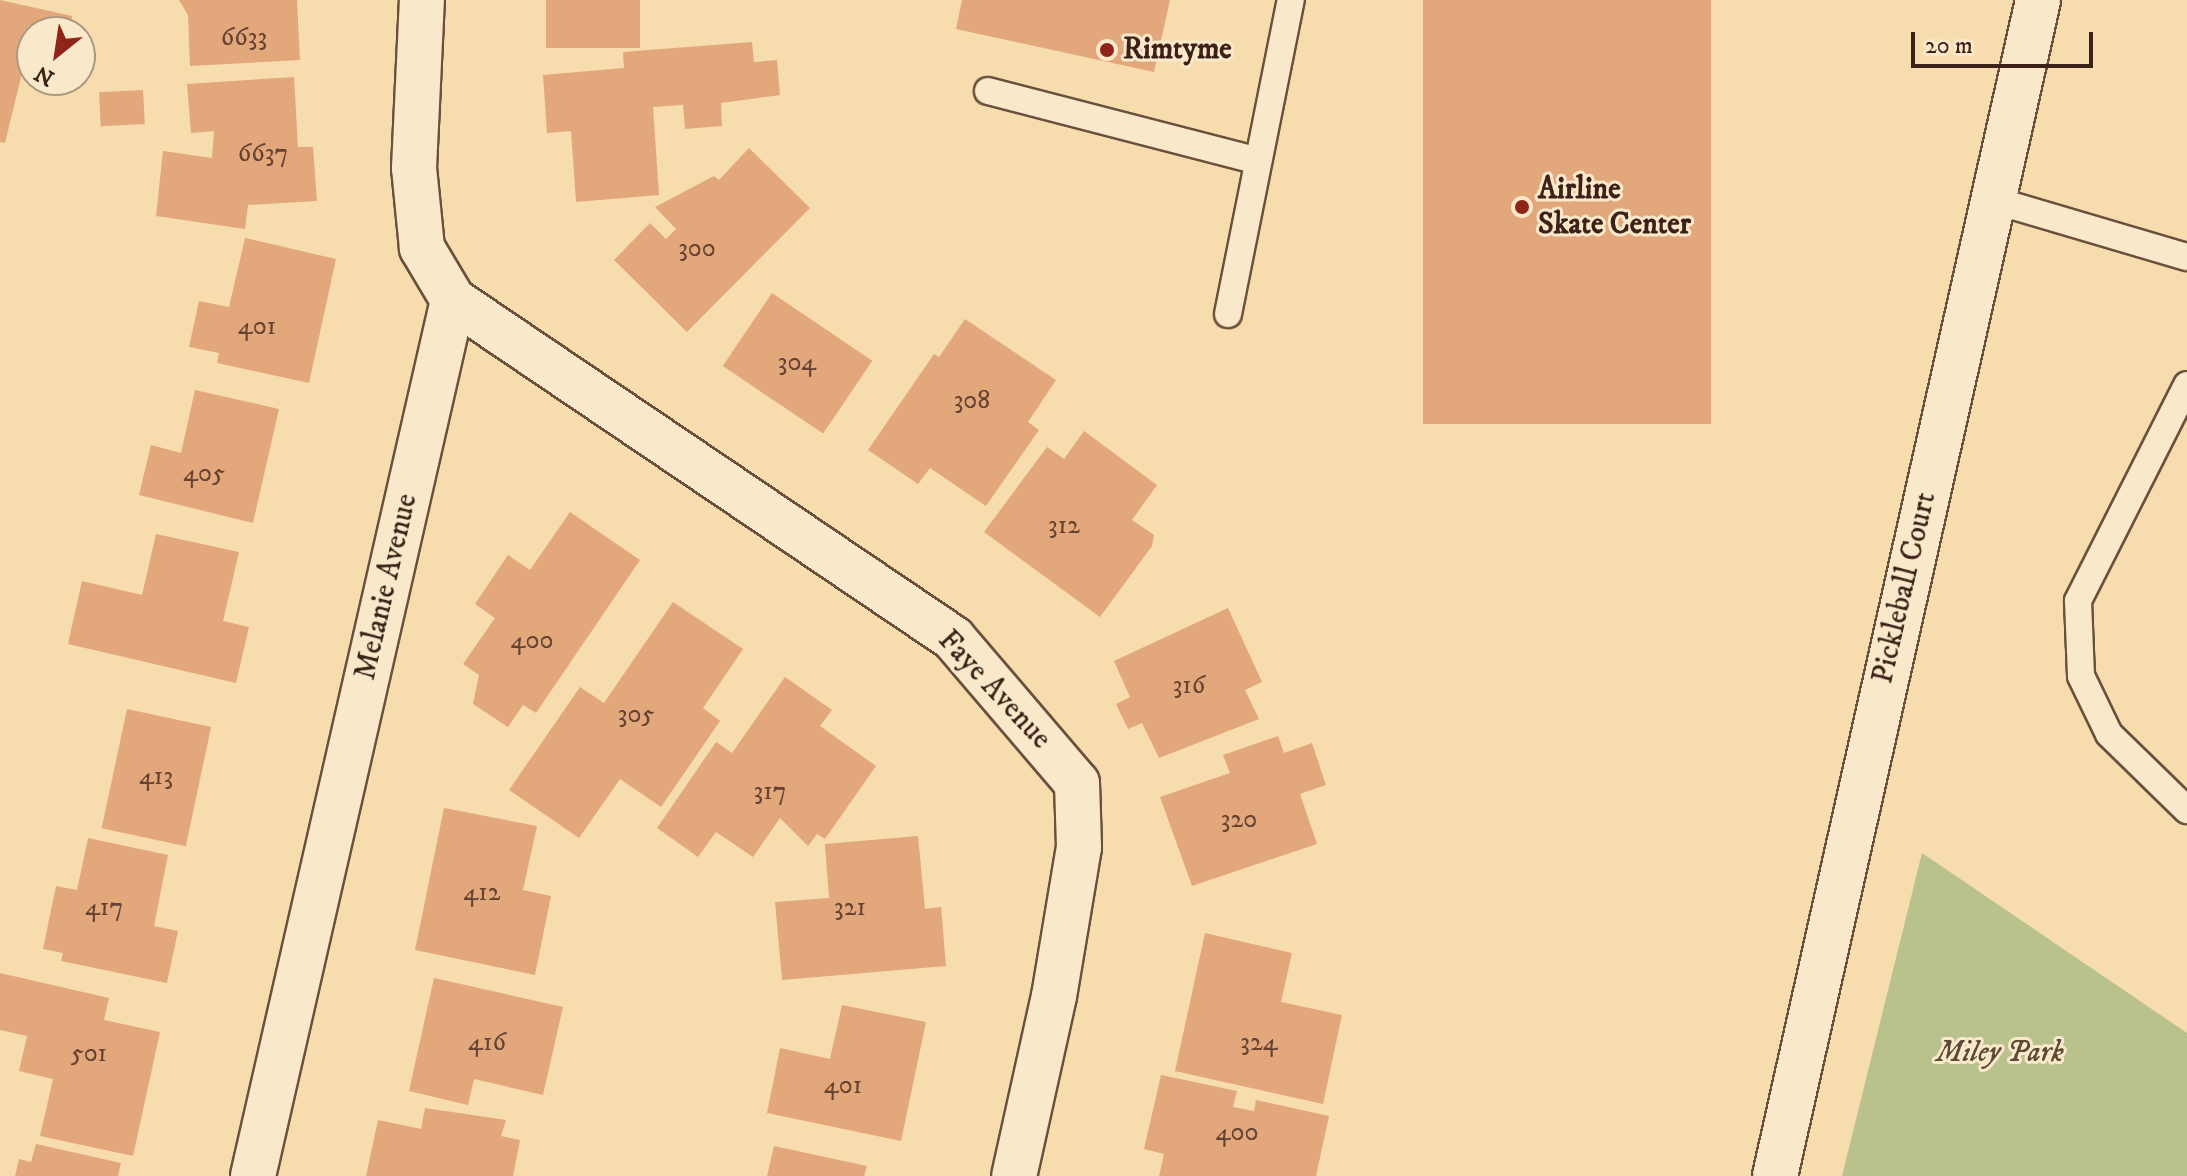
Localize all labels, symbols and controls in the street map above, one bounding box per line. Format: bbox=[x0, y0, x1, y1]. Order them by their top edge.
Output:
north arrow bbox=[16, 16, 96, 96]
scale bar bbox=[1915, 16, 2097, 66]
house number: 6633 bbox=[221, 22, 267, 54]
text: 20 m bbox=[1925, 31, 1973, 61]
place label: Rimtyme bbox=[1123, 32, 1232, 68]
marker: Rimtyme bbox=[1098, 41, 1116, 59]
text: N bbox=[30, 59, 59, 92]
house number: 6637 bbox=[238, 138, 288, 170]
place label: Airline Skate Center bbox=[1538, 172, 1691, 242]
marker: Airline Skate Center bbox=[1513, 198, 1531, 216]
house number: 300 bbox=[678, 233, 716, 265]
house number: 401 bbox=[238, 311, 276, 343]
house number: 304 bbox=[778, 347, 816, 379]
house number: 308 bbox=[954, 385, 990, 417]
house number: 405 bbox=[183, 458, 225, 490]
street label: Pickleball Court bbox=[1865, 489, 1945, 687]
street label: Melanie Avenue bbox=[348, 490, 426, 684]
house number: 312 bbox=[1048, 510, 1080, 542]
street label: Faye Avenue bbox=[930, 623, 1058, 757]
house number: 400 bbox=[511, 625, 553, 657]
house number: 316 bbox=[1173, 670, 1205, 702]
house number: 305 bbox=[618, 699, 654, 731]
house number: 413 bbox=[139, 761, 173, 793]
house number: 317 bbox=[754, 776, 786, 808]
house number: 320 bbox=[1221, 804, 1257, 836]
house number: 412 bbox=[463, 877, 501, 909]
house number: 417 bbox=[85, 892, 123, 924]
house number: 321 bbox=[834, 892, 866, 924]
house number: 416 bbox=[468, 1027, 506, 1059]
house number: 324 bbox=[1240, 1027, 1278, 1059]
park label: Miley Park bbox=[1936, 1035, 2064, 1071]
house number: 501 bbox=[71, 1038, 107, 1070]
house number: 401 bbox=[824, 1070, 862, 1102]
house number: 400 bbox=[1216, 1117, 1258, 1149]

